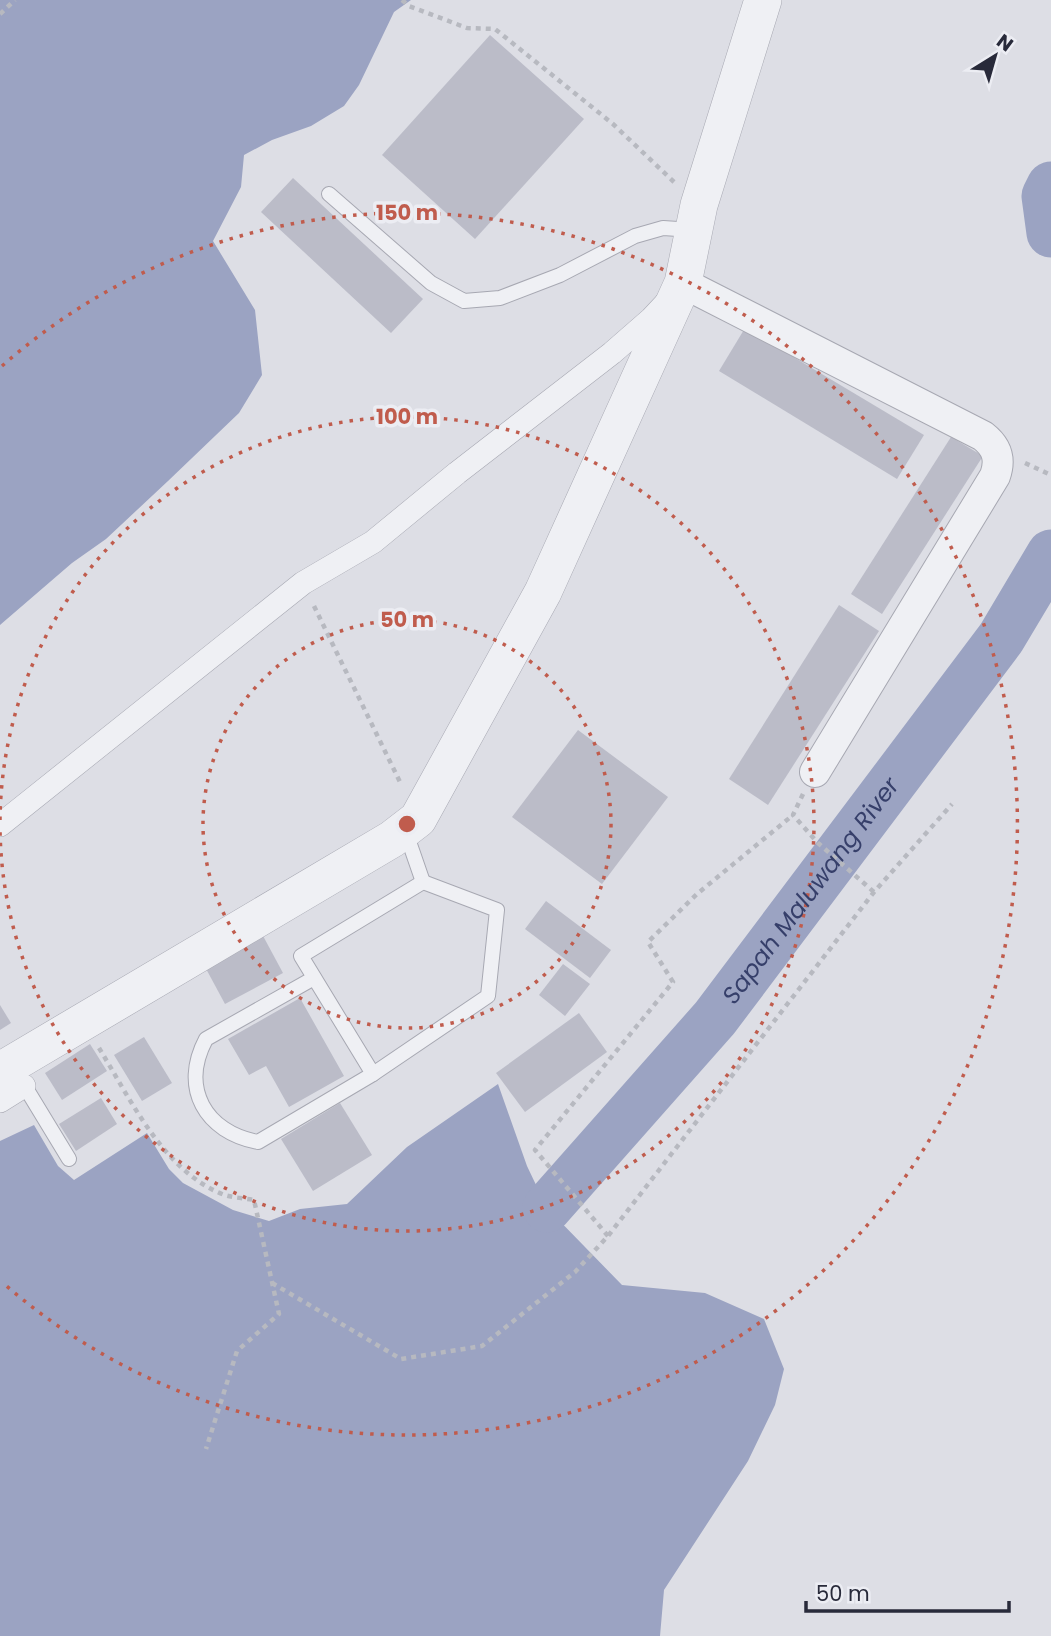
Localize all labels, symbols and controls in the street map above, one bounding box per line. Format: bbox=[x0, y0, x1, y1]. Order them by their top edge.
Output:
north arrow bbox=[960, 21, 1030, 91]
text: N bbox=[991, 28, 1019, 58]
text: 150 m bbox=[376, 198, 438, 227]
text: 100 m bbox=[376, 402, 438, 431]
text: 50 m bbox=[380, 605, 434, 634]
water label: Sapah Maluwang River bbox=[714, 769, 907, 1010]
centre of rings bbox=[395, 812, 419, 836]
scale bar bbox=[806, 1570, 1009, 1614]
text: 50 m bbox=[816, 1579, 870, 1608]

